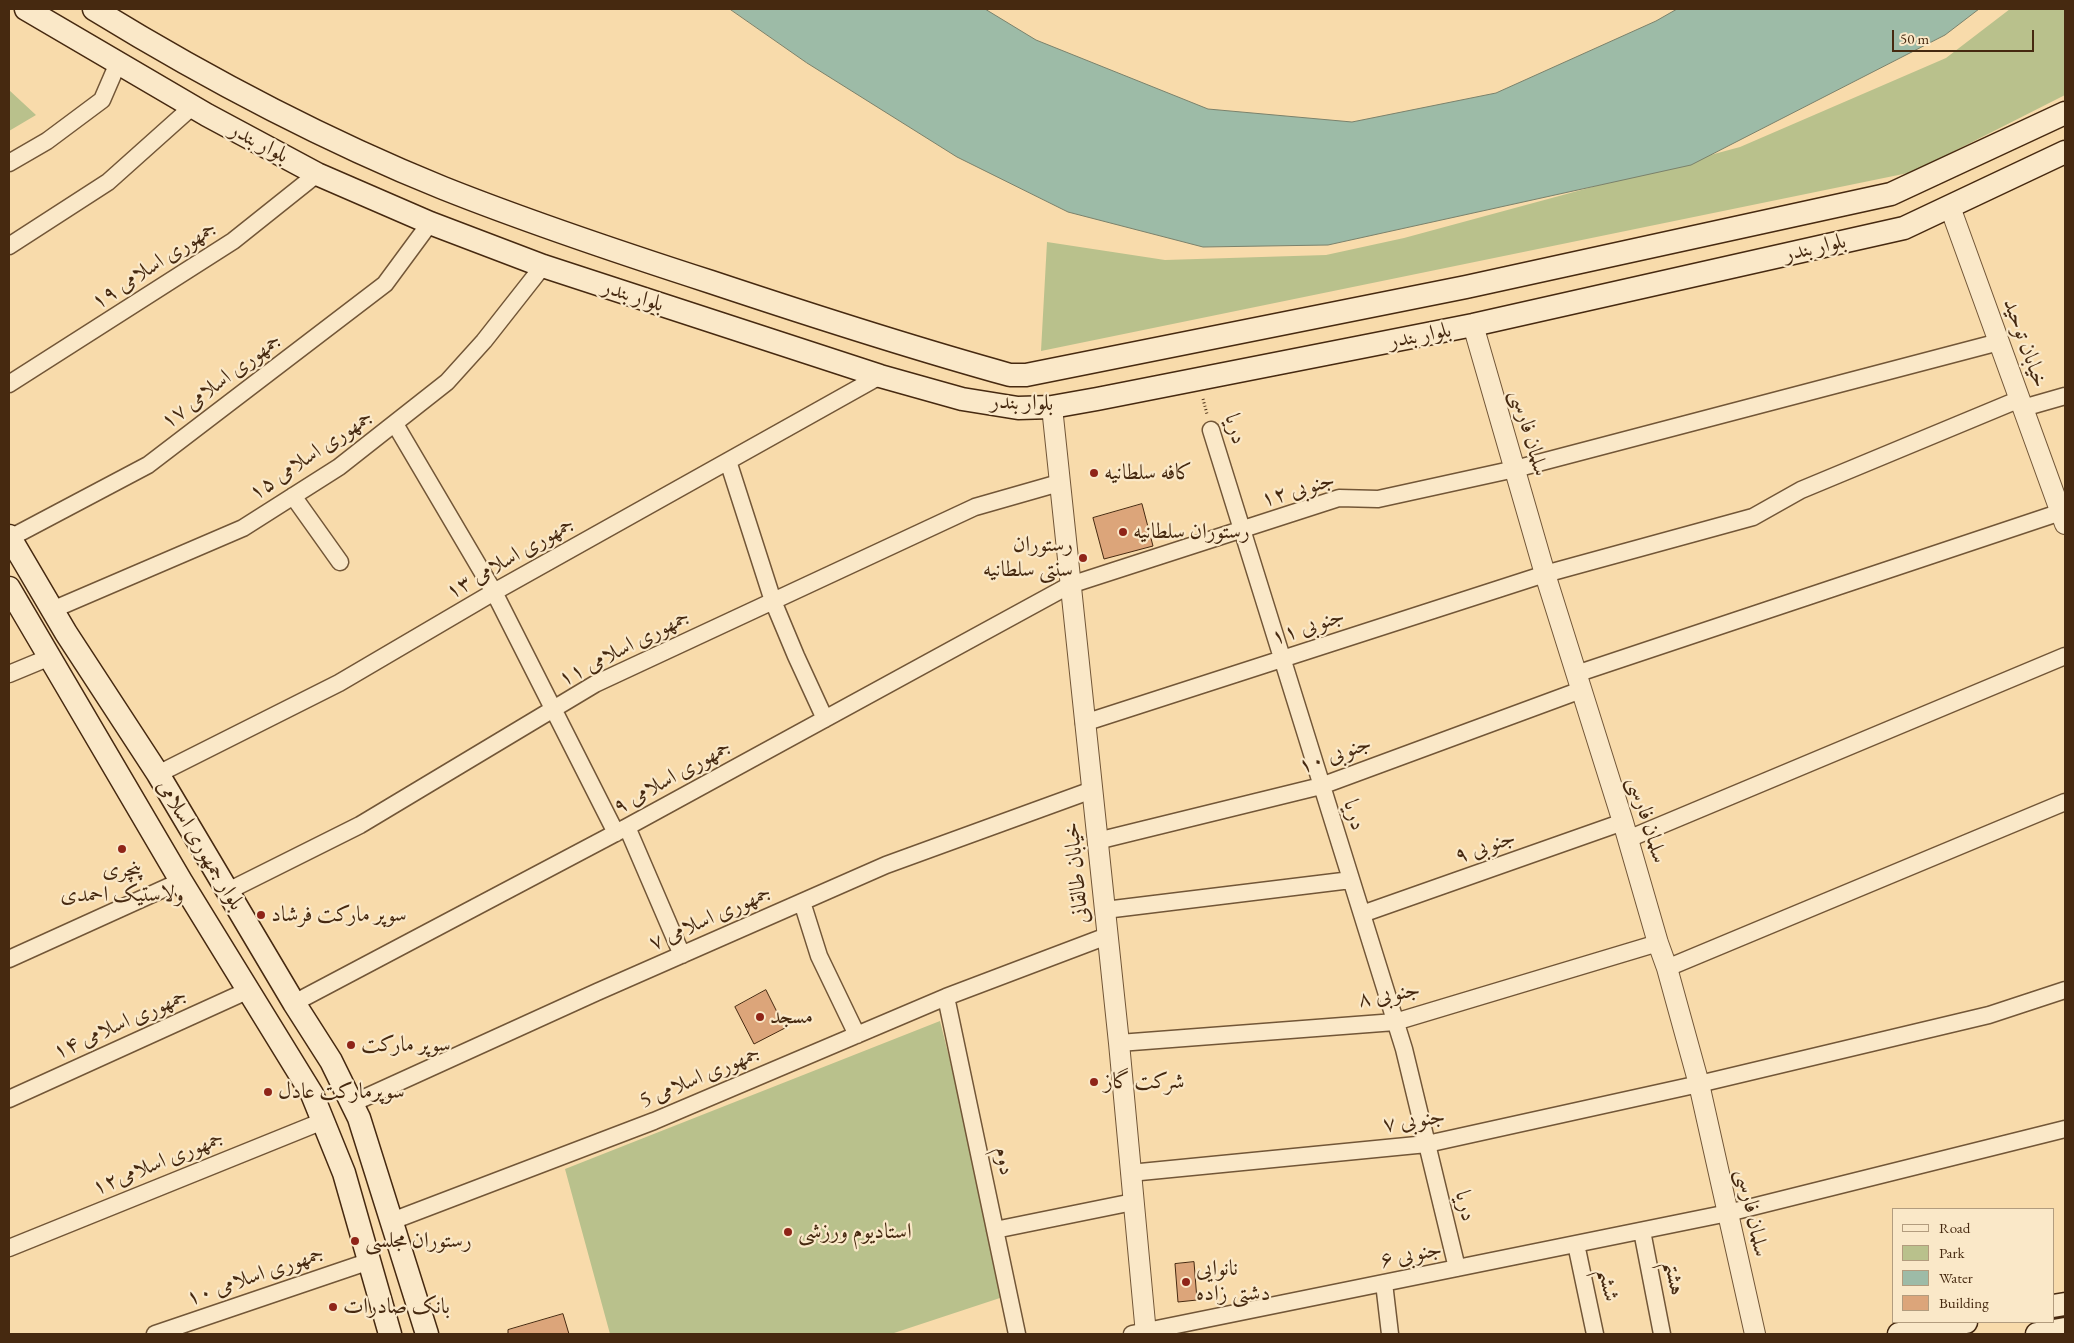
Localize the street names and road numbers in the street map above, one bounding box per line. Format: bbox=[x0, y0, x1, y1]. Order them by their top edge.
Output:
street label: بلوار بندر bbox=[225, 117, 293, 169]
street label: جمهوری اسلامی ۱۹ bbox=[87, 215, 221, 315]
street label: بلوار بندر bbox=[1781, 228, 1849, 268]
street label: بلوار بندر bbox=[599, 274, 667, 318]
street label: خیابان توحید bbox=[1997, 295, 2053, 391]
street label: بلوار بندر bbox=[1387, 317, 1453, 355]
street label: جمهوری اسلامی ۱۷ bbox=[156, 327, 286, 435]
street label: سلمان فارسی bbox=[1504, 387, 1554, 479]
street label: بلوار بندر bbox=[990, 389, 1054, 417]
street label: جمهوری اسلامی ۱۵ bbox=[244, 404, 378, 506]
street label: دریا bbox=[1218, 411, 1252, 447]
street label: ۱۲ جنوبی bbox=[1258, 467, 1338, 513]
street label: جمهوری اسلامی ۱۳ bbox=[441, 511, 579, 605]
street label: ۱۱ جنوبی bbox=[1268, 603, 1348, 651]
street label: جمهوری اسلامی ۱۱ bbox=[554, 604, 694, 692]
street label: ۱۰ جنوبی bbox=[1295, 730, 1375, 780]
street label: جمهوری اسلامی ۹ bbox=[608, 734, 736, 820]
street label: سلمان فارسی bbox=[1621, 774, 1673, 866]
street label: بلوار جمهوری اسلامی bbox=[150, 775, 250, 915]
street label: دریا bbox=[1337, 797, 1371, 833]
street label: خیابان طالقانی bbox=[1059, 821, 1095, 925]
street label: ۹ جنوبی bbox=[1451, 824, 1519, 870]
street label: جمهوری اسلامی ۷ bbox=[645, 879, 775, 957]
street label: ۸ جنوبی bbox=[1356, 977, 1422, 1013]
street label: جمهوری اسلامی ۱۴ bbox=[49, 983, 191, 1065]
street label: جمهوری اسلامی 5 bbox=[636, 1040, 764, 1114]
street label: ۷ جنوبی bbox=[1381, 1104, 1447, 1138]
street label: جمهوری اسلامی۱۲ bbox=[88, 1125, 228, 1201]
street label: دوم bbox=[988, 1144, 1020, 1178]
street label: سلمان فارسی bbox=[1730, 1167, 1774, 1259]
street label: دریا bbox=[1448, 1188, 1482, 1224]
street label: ۶ جنوبی bbox=[1378, 1236, 1444, 1274]
street label: جمهوری اسلامی ۱۰ bbox=[183, 1240, 327, 1312]
street label: هشتم bbox=[1658, 1258, 1690, 1298]
street label: ششم bbox=[1592, 1266, 1624, 1304]

